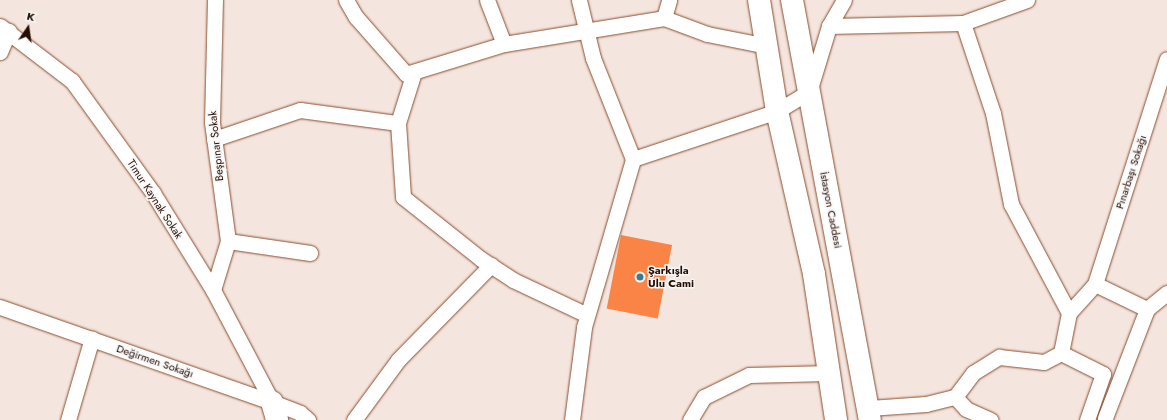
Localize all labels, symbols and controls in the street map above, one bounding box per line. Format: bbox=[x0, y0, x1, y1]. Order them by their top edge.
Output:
north arrow bbox=[8, 8, 48, 48]
text: K bbox=[25, 8, 36, 25]
street label: Beşpınar Sokak bbox=[206, 110, 226, 182]
street label: Pınarbaşı Sokağı bbox=[1113, 133, 1149, 211]
street label: Timur Kaynak Sokak bbox=[124, 157, 186, 241]
street label: İstasyon Caddesi bbox=[817, 171, 845, 249]
place label: Şarkışla Ulu Cami bbox=[648, 264, 694, 290]
marker: Şarkışla Ulu Cami bbox=[635, 272, 645, 282]
street label: Değirmen Sokağı bbox=[115, 342, 195, 380]

